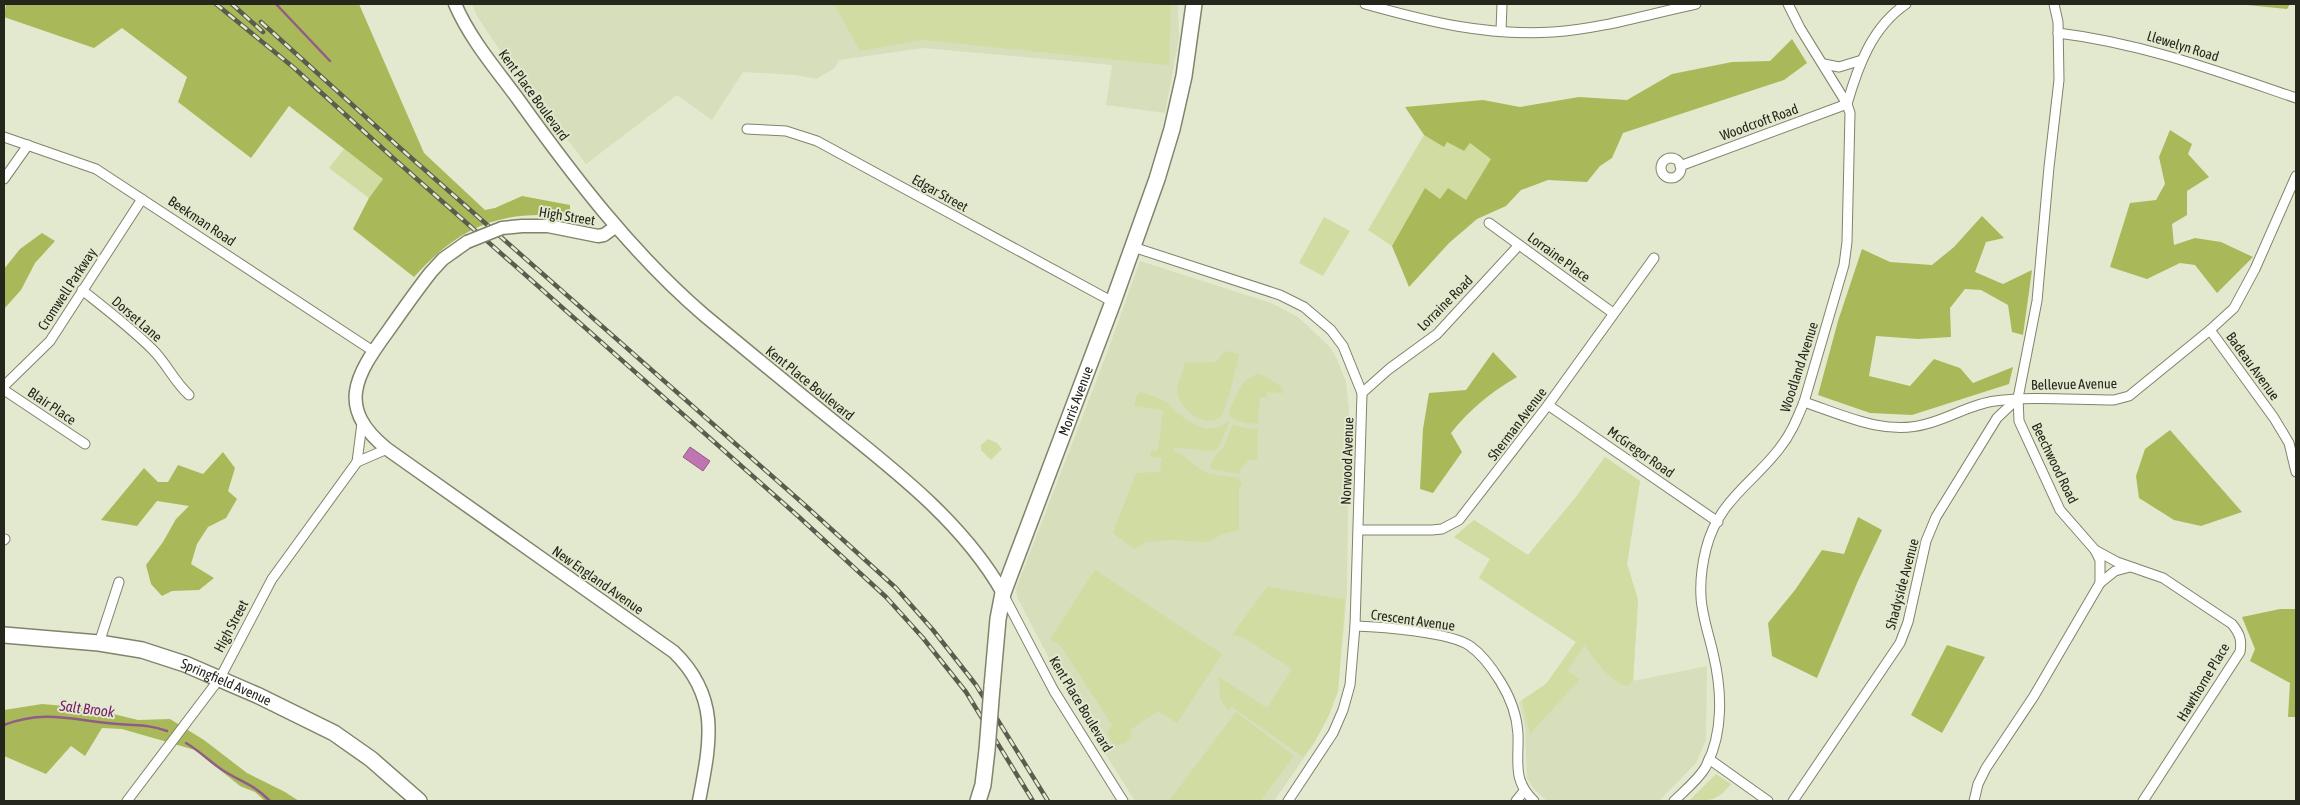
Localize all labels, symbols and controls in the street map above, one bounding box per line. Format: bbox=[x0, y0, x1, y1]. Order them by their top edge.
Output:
street label: Llewelyn Road bbox=[2145, 27, 2221, 65]
street label: Kent Place Boulevard bbox=[496, 46, 572, 144]
street label: Woodcroft Road bbox=[1718, 100, 1800, 144]
street label: Edgar Street bbox=[909, 171, 971, 215]
street label: Beekman Road bbox=[165, 193, 239, 249]
street label: High Street bbox=[538, 204, 596, 228]
street label: Lorraine Place bbox=[1525, 229, 1593, 285]
street label: Cromwell Parkway bbox=[34, 245, 100, 333]
street label: Lorraine Road bbox=[1414, 272, 1476, 334]
street label: Dorset Lane bbox=[109, 293, 165, 345]
street label: Woodland Avenue bbox=[1777, 320, 1821, 414]
street label: Badeau Avenue bbox=[2223, 329, 2283, 403]
street label: Kent Place Boulevard bbox=[763, 343, 857, 423]
street label: Morris Avenue bbox=[1055, 364, 1096, 438]
street label: Bellevue Avenue bbox=[2031, 375, 2117, 393]
street label: Blair Place bbox=[25, 384, 79, 428]
street label: Sherman Avenue bbox=[1484, 384, 1550, 464]
street label: Norwood Avenue bbox=[1337, 417, 1357, 505]
street label: Beechwood Road bbox=[2029, 420, 2081, 506]
street label: McGregor Road bbox=[1605, 423, 1677, 481]
street label: Shadyside Avenue bbox=[1882, 537, 1922, 631]
street label: New England Avenue bbox=[549, 543, 647, 617]
street label: High Street bbox=[211, 597, 251, 655]
street label: Crescent Avenue bbox=[1370, 606, 1456, 634]
street label: Hawthorne Place bbox=[2173, 640, 2233, 724]
street label: Kent Place Boulevard bbox=[1046, 653, 1116, 755]
street label: Springfield Avenue bbox=[179, 655, 274, 709]
water label: Salt Brook bbox=[58, 697, 116, 720]

